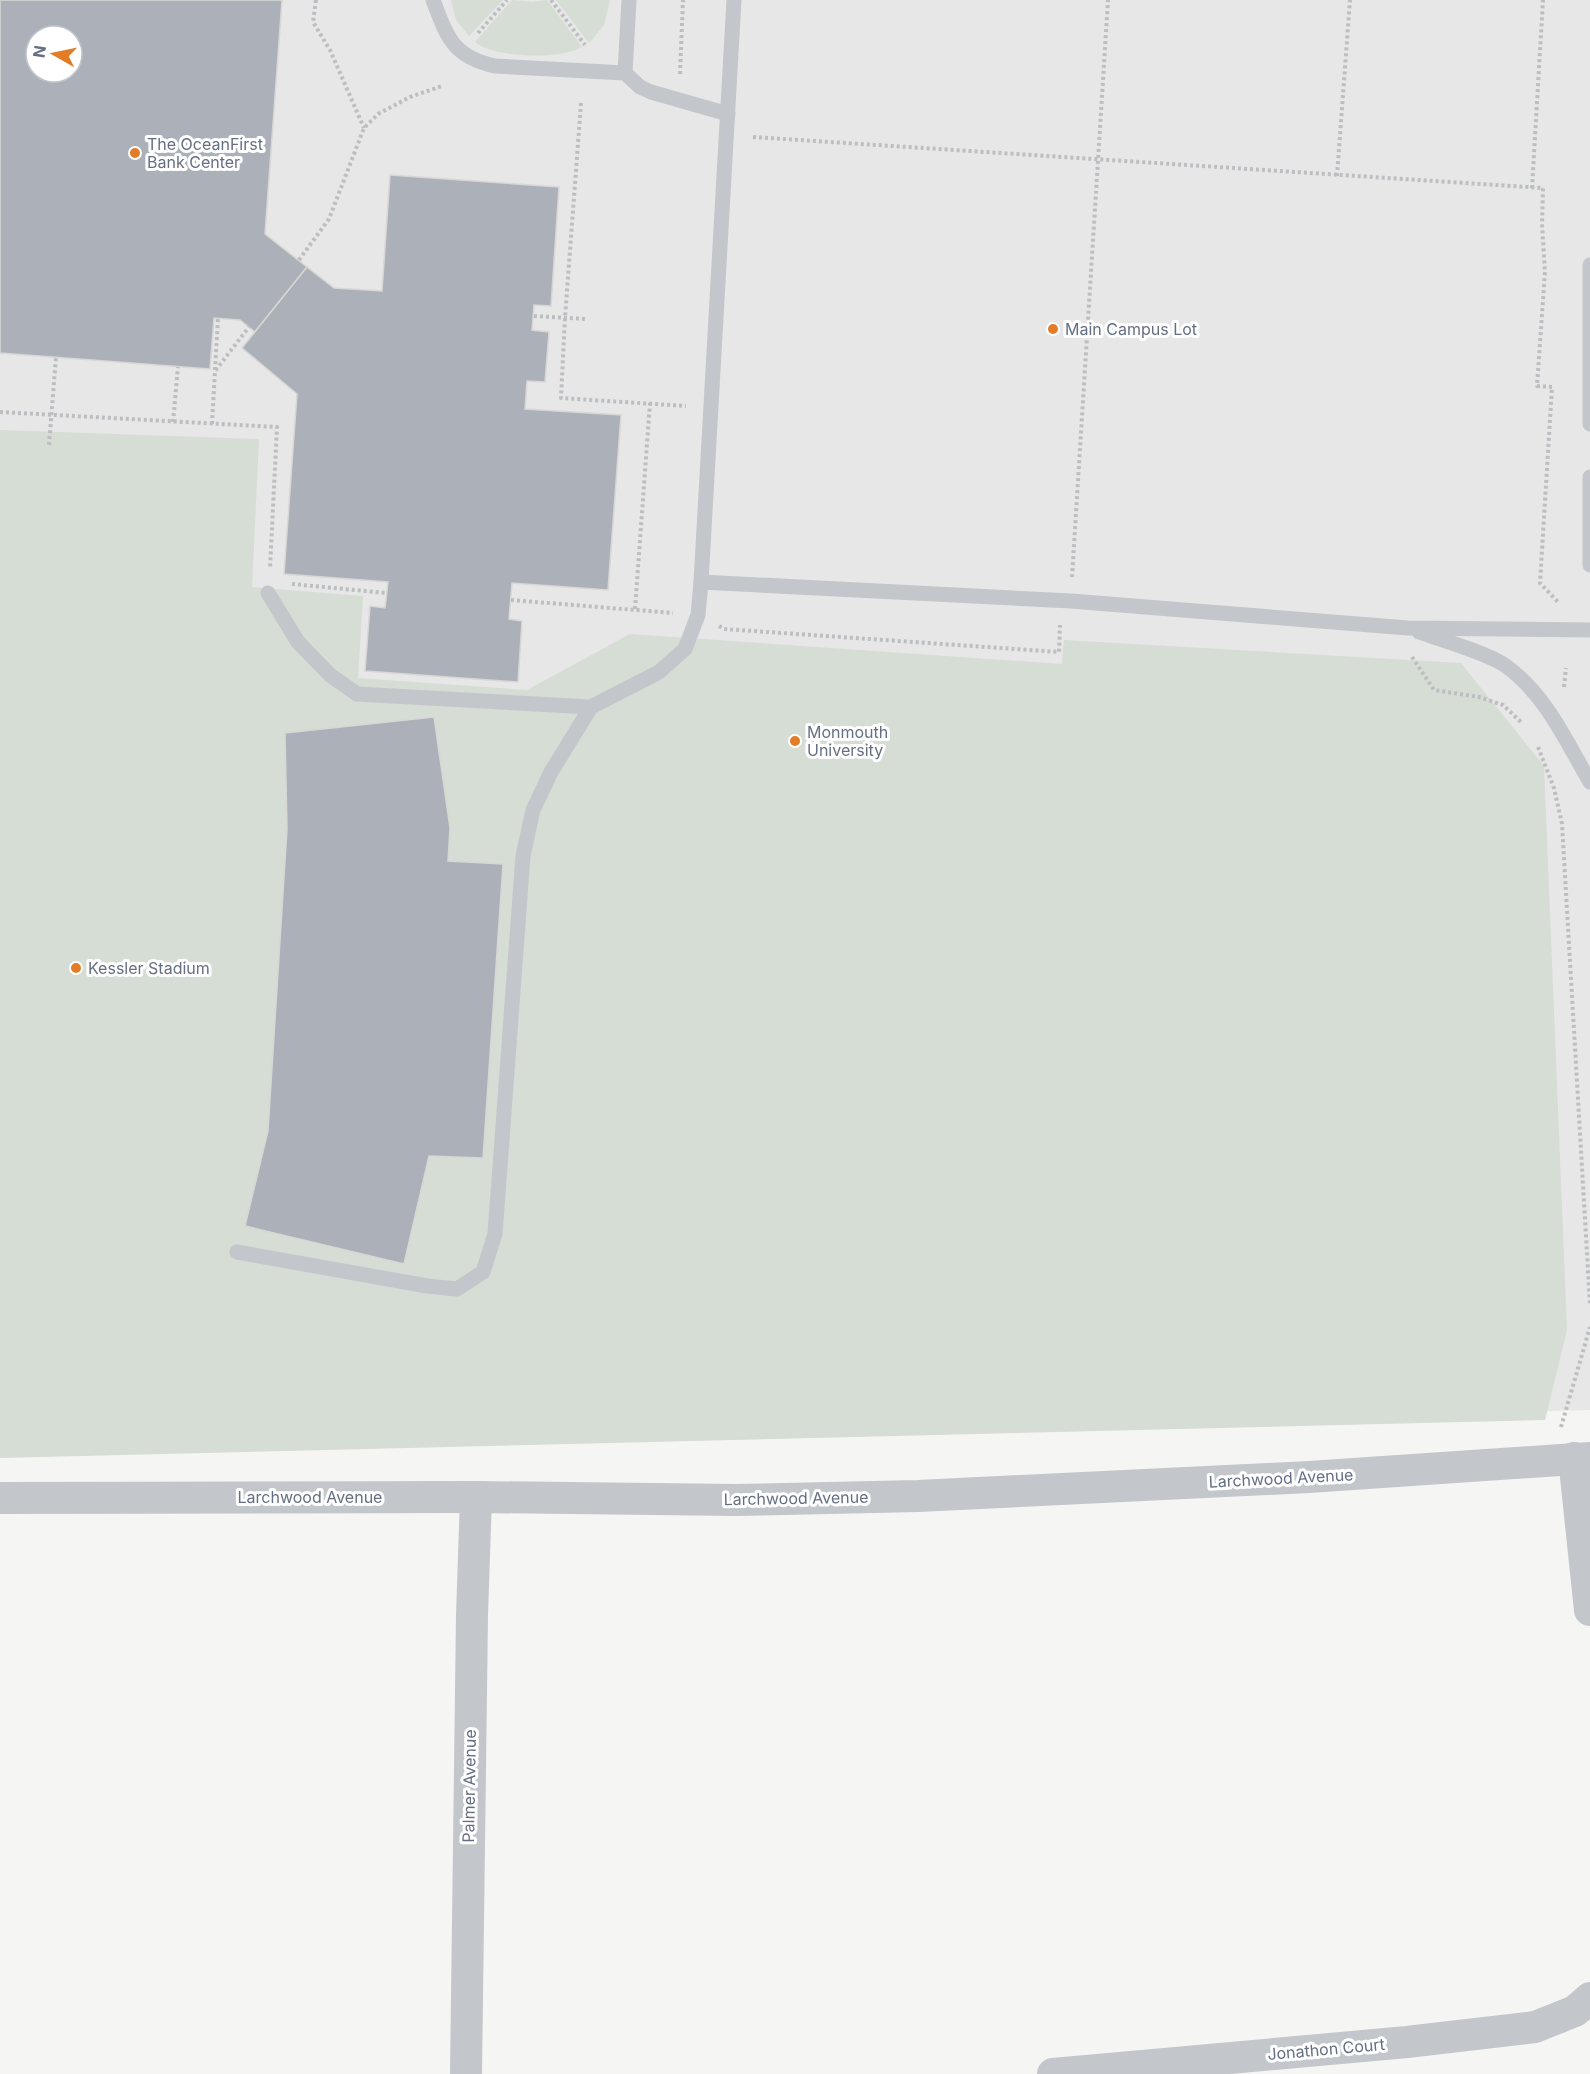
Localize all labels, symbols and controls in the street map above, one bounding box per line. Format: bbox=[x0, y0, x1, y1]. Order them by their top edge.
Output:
north arrow bbox=[24, 24, 84, 84]
text: N bbox=[28, 44, 50, 59]
place label: The OceanFirst Bank Center bbox=[147, 134, 263, 172]
marker: The OceanFirst Bank Center bbox=[128, 146, 142, 160]
place label: Main Campus Lot bbox=[1065, 319, 1197, 339]
marker: Main Campus Lot bbox=[1046, 322, 1060, 336]
place label: Monmouth University bbox=[807, 722, 888, 760]
marker: Monmouth University bbox=[788, 734, 802, 748]
place label: Kessler Stadium bbox=[88, 958, 210, 978]
marker: Kessler Stadium bbox=[69, 961, 83, 975]
street label: Larchwood Avenue bbox=[1208, 1464, 1354, 1492]
street label: Larchwood Avenue bbox=[238, 1487, 382, 1507]
street label: Larchwood Avenue bbox=[723, 1487, 869, 1509]
street label: Palmer Avenue bbox=[458, 1729, 480, 1843]
street label: Jonathon Court bbox=[1267, 2034, 1385, 2064]

